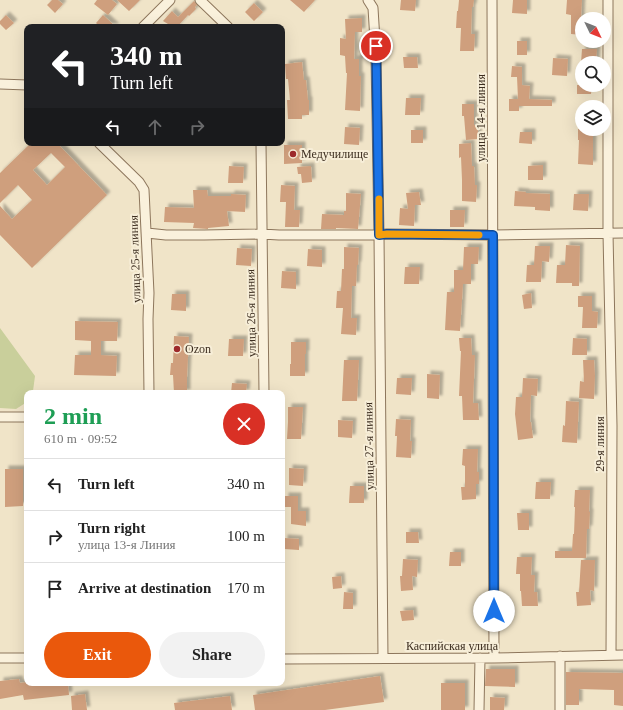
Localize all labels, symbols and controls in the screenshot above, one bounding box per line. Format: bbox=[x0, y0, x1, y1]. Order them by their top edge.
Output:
north arrow bbox=[575, 12, 611, 48]
map controls bbox=[575, 12, 611, 136]
pin bbox=[359, 29, 393, 63]
icon: arrive bbox=[365, 35, 387, 57]
icon: left bbox=[44, 40, 96, 92]
text: 340 m bbox=[110, 40, 182, 71]
button: search bbox=[575, 56, 611, 92]
text: Turn left bbox=[110, 73, 173, 93]
street label: улица 14-я линия bbox=[474, 74, 488, 162]
button: layers bbox=[575, 100, 611, 136]
icon: left bbox=[102, 116, 124, 138]
icon: ahead bbox=[144, 116, 166, 138]
icon: right bbox=[186, 116, 208, 138]
place label: Медучилище bbox=[301, 147, 368, 161]
marker: Медучилище bbox=[288, 149, 298, 159]
street label: улица 25-я линия bbox=[126, 214, 144, 303]
street label: улица 26-я линия bbox=[243, 268, 259, 357]
place label: Ozon bbox=[185, 342, 211, 356]
marker: Ozon bbox=[172, 344, 182, 354]
street label: улица 27-я линия bbox=[361, 401, 377, 490]
text: 2 min bbox=[44, 403, 102, 429]
button: close bbox=[223, 403, 265, 445]
street label: 29-я линия bbox=[593, 416, 607, 472]
text: 610 m · 09:52 bbox=[44, 431, 117, 446]
icon: left bbox=[44, 474, 66, 496]
text: Turn left bbox=[78, 476, 135, 492]
text: 340 m bbox=[227, 476, 265, 492]
text: Turn right bbox=[78, 520, 145, 536]
icon: right bbox=[44, 526, 66, 548]
text: 100 m bbox=[227, 528, 265, 544]
text: улица 13-я Линия bbox=[78, 537, 176, 552]
icon: arrive bbox=[44, 578, 66, 600]
text: Arrive at destination bbox=[78, 580, 211, 596]
text: 170 m bbox=[227, 580, 265, 596]
position arrow bbox=[473, 590, 515, 632]
button: Exit bbox=[44, 632, 151, 678]
button: Share bbox=[159, 632, 265, 678]
street label: Каспийская улица bbox=[406, 639, 499, 653]

